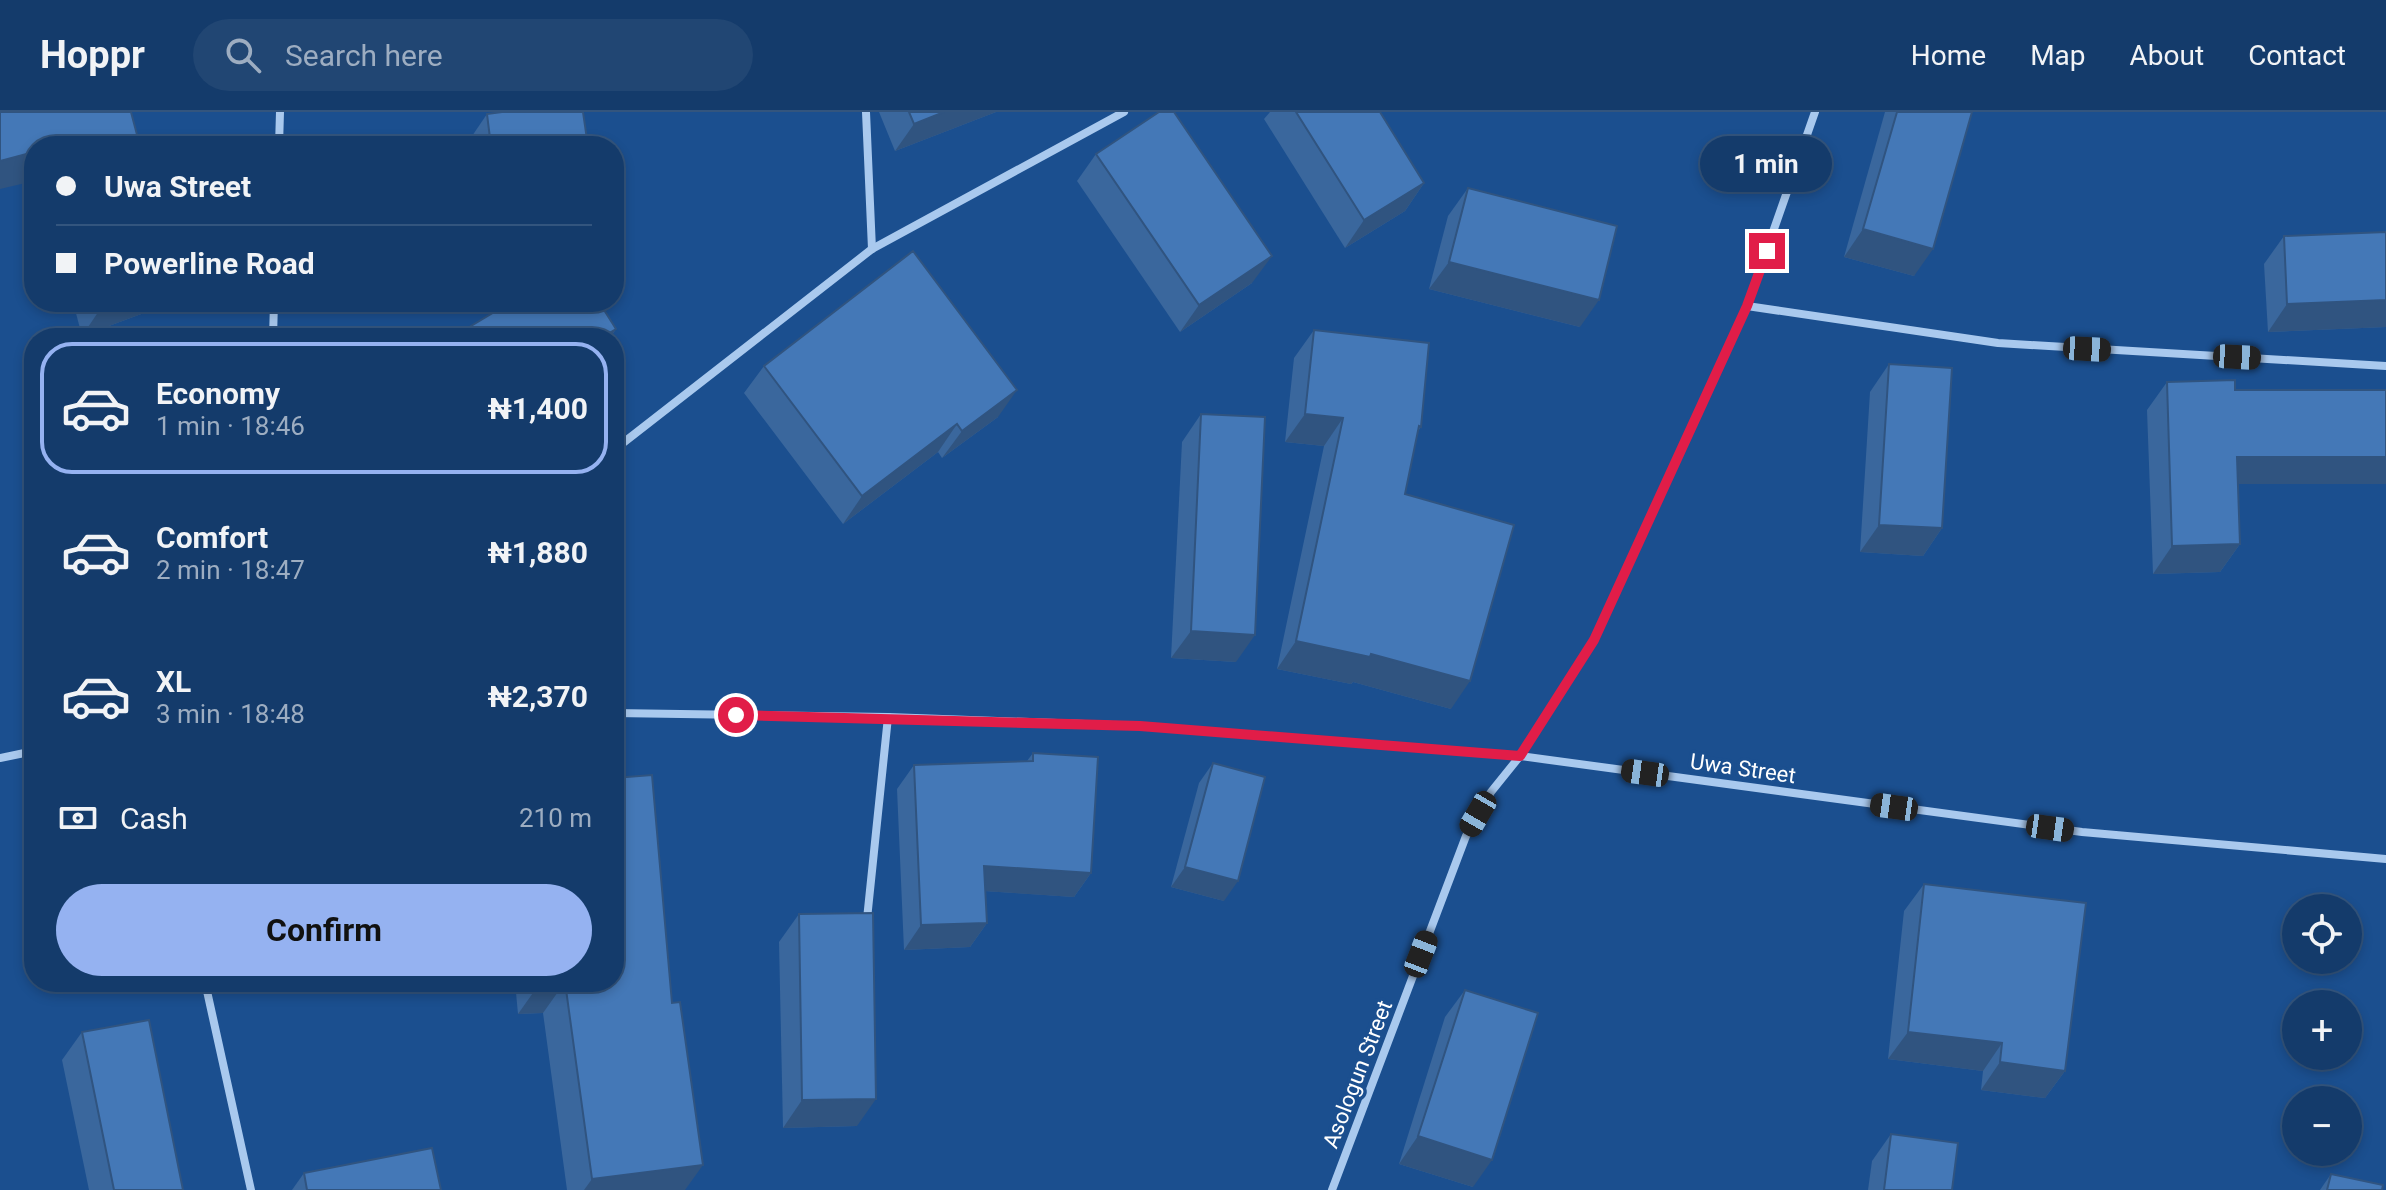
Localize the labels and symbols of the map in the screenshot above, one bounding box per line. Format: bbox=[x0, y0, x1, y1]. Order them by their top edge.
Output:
callout: 1 min bbox=[1701, 135, 1833, 191]
route end bbox=[1749, 233, 1785, 269]
car bbox=[2062, 336, 2112, 362]
car bbox=[2212, 344, 2262, 370]
route start bbox=[718, 697, 754, 733]
street label: Uwa Street bbox=[1689, 749, 1797, 788]
car bbox=[1620, 758, 1670, 788]
car bbox=[1456, 787, 1500, 841]
car bbox=[1869, 792, 1919, 822]
car bbox=[2025, 813, 2075, 843]
car bbox=[1401, 927, 1441, 981]
street label: Asologun Street bbox=[1318, 997, 1397, 1152]

